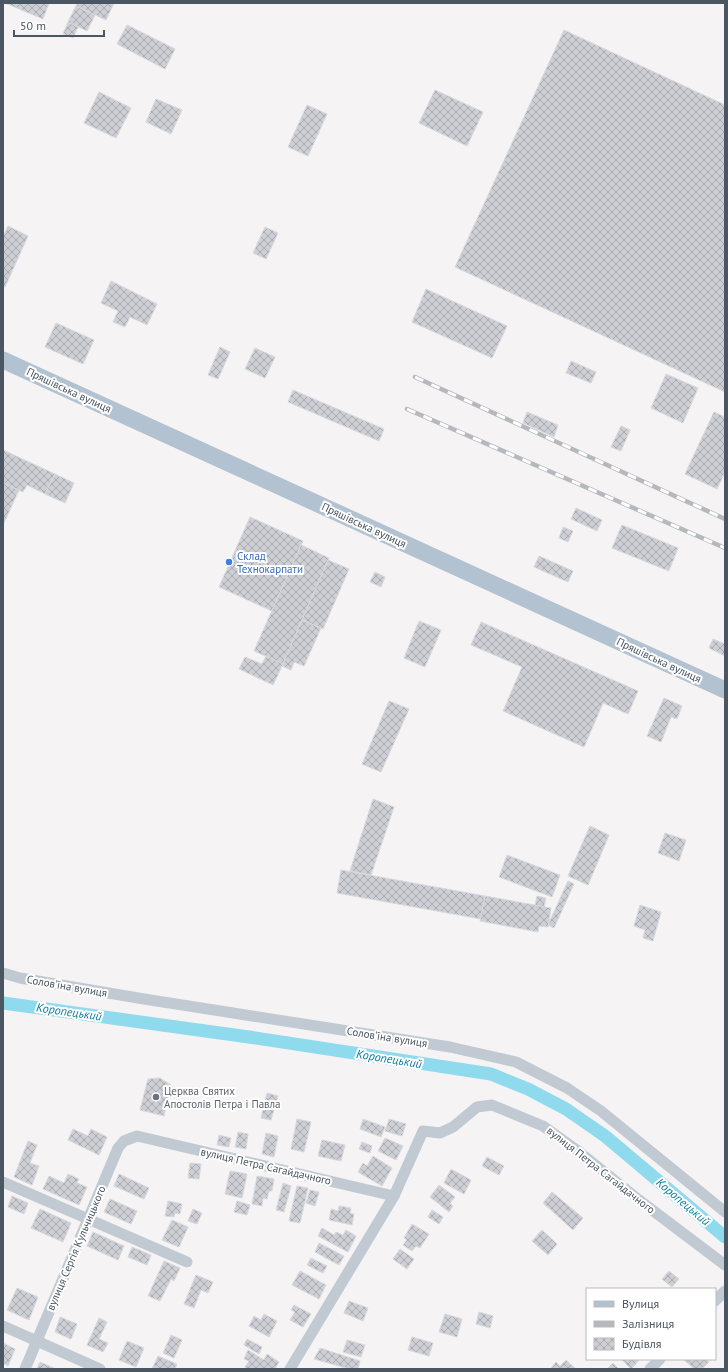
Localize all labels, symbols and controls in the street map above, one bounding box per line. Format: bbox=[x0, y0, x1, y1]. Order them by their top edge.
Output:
scale bar bbox=[14, 12, 104, 38]
text: 50 m bbox=[20, 18, 46, 33]
street label: Пряшівська вулиця bbox=[24, 364, 114, 416]
street label: Пряшівська вулиця bbox=[319, 499, 409, 551]
place label: Склад Технокарпати bbox=[237, 549, 303, 576]
marker: Склад Технокарпати bbox=[224, 557, 234, 567]
street label: Пряшівська вулиця bbox=[614, 634, 704, 686]
street label: Соловʼїна вулиця bbox=[26, 972, 108, 1000]
water label: Коропецький bbox=[35, 999, 103, 1024]
street label: Соловʼїна вулиця bbox=[346, 1024, 428, 1050]
water label: Коропецький bbox=[355, 1046, 423, 1071]
place label: Церква Святих Апостолів Петра і Павла bbox=[164, 1084, 281, 1111]
marker: Церква Святих Апостолів Петра і Павла bbox=[151, 1092, 161, 1102]
street label: вулиця Петра Сагайдачного bbox=[544, 1123, 658, 1217]
street label: вулиця Петра Сагайдачного bbox=[199, 1144, 333, 1188]
water label: Коропецький bbox=[653, 1175, 713, 1229]
street label: вулиця Сергія Кульчицького bbox=[43, 1183, 109, 1312]
legend bbox=[586, 1288, 716, 1360]
text: Вулиця bbox=[622, 1296, 659, 1311]
text: Залізниця bbox=[622, 1316, 674, 1331]
text: Будівля bbox=[622, 1336, 661, 1351]

